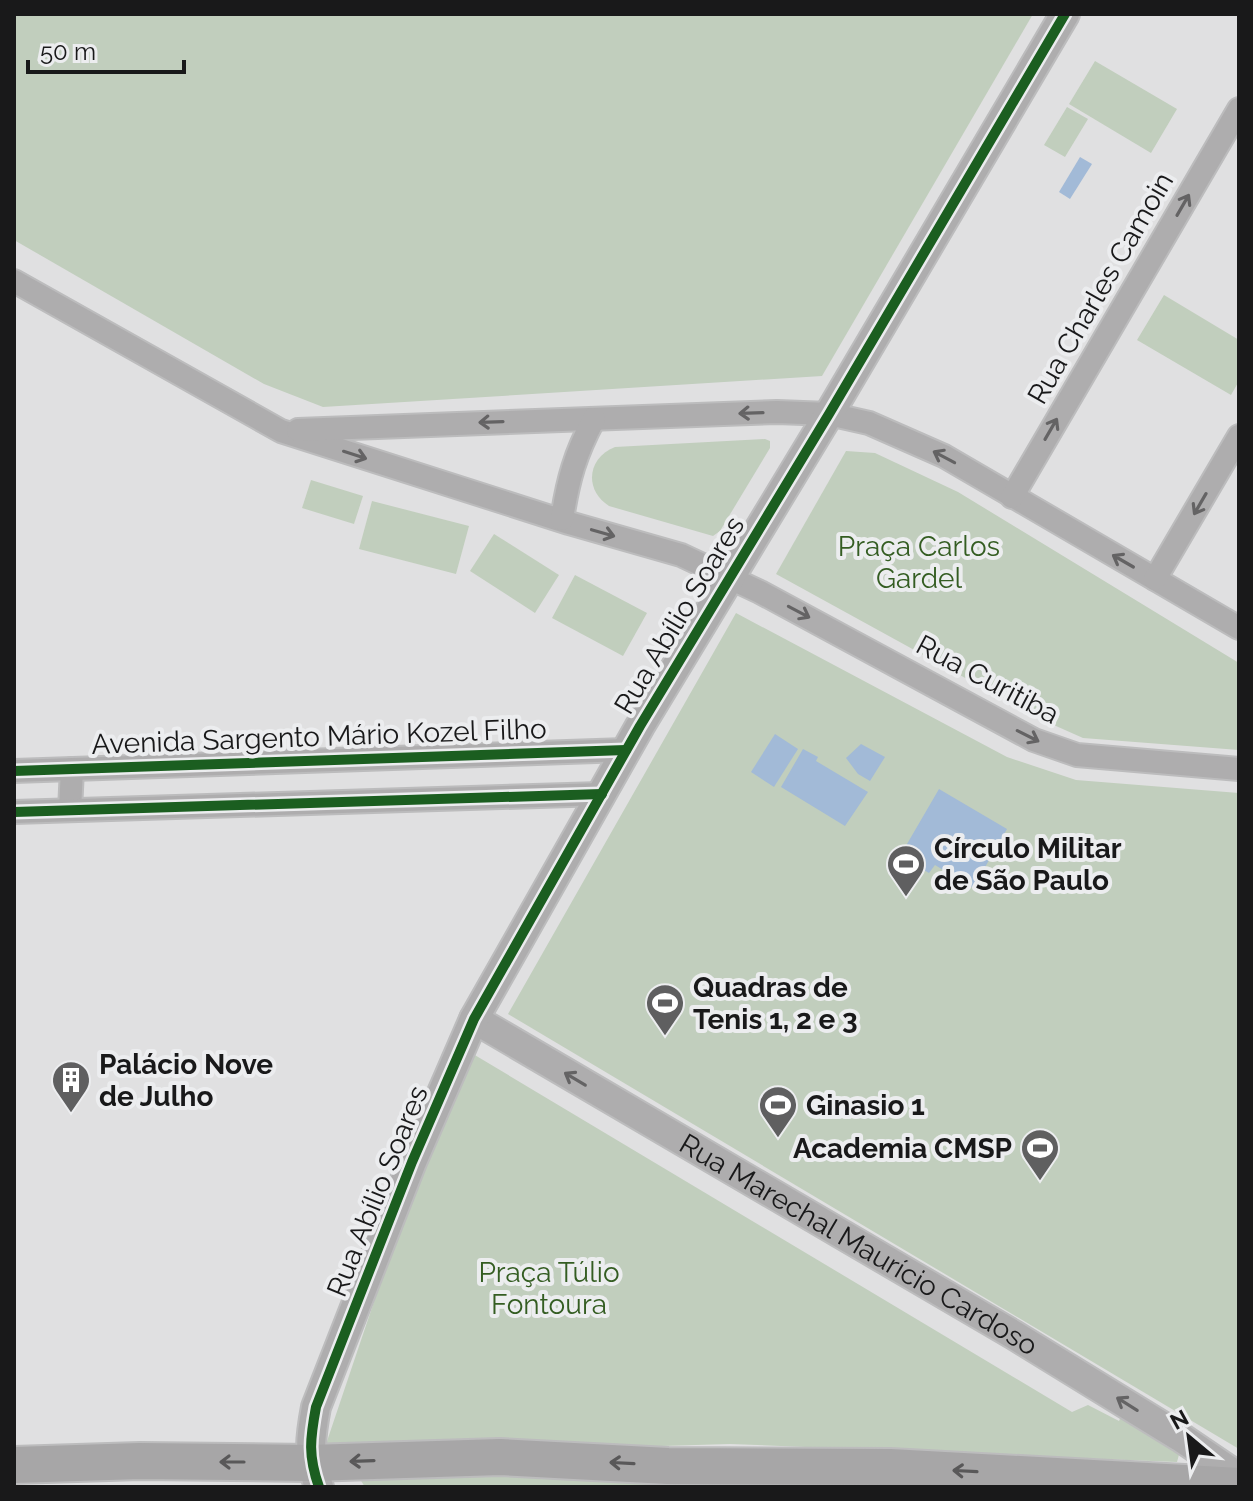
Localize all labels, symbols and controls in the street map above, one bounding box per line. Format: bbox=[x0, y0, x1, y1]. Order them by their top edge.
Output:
scale bar bbox=[28, 24, 184, 74]
text: 50 m bbox=[40, 37, 96, 66]
street label: Rua Charles Camoin bbox=[1021, 167, 1180, 410]
one-way arrow bbox=[1175, 194, 1191, 217]
one-way arrow bbox=[738, 406, 765, 421]
one-way arrow bbox=[478, 415, 505, 430]
one-way arrow bbox=[1044, 418, 1059, 442]
one-way arrow bbox=[342, 449, 367, 463]
one-way arrow bbox=[933, 449, 957, 465]
one-way arrow bbox=[1191, 492, 1207, 515]
street label: Rua Abílio Soares bbox=[608, 511, 751, 720]
one-way arrow bbox=[589, 526, 615, 541]
park label: Praça Carlos Gardel bbox=[838, 530, 1000, 595]
one-way arrow bbox=[1112, 553, 1135, 569]
one-way arrow bbox=[787, 605, 810, 621]
street label: Rua Curitiba bbox=[911, 628, 1065, 731]
street label: Avenida Sargento Mário Kozel Filho bbox=[91, 712, 547, 761]
one-way arrow bbox=[1015, 728, 1039, 744]
place label: Círculo Militar de São Paulo bbox=[934, 832, 1122, 897]
sports icon: Círculo Militar de São Paulo bbox=[885, 843, 927, 898]
place label: Quadras de Tenis 1, 2 e 3 bbox=[693, 971, 858, 1036]
sports icon: Quadras de Tenis 1, 2 e 3 bbox=[644, 982, 686, 1037]
place label: Palácio Nove de Julho bbox=[99, 1048, 273, 1113]
building icon: Palácio Nove de Julho bbox=[50, 1059, 92, 1114]
one-way arrow bbox=[564, 1071, 587, 1087]
street label: Rua Abílio Soares bbox=[320, 1081, 435, 1301]
sports icon: Ginasio 1 bbox=[757, 1084, 799, 1139]
place label: Ginasio 1 bbox=[806, 1089, 925, 1122]
street label: Rua Marechal Maurício Cardoso bbox=[674, 1127, 1044, 1363]
sports icon: Academia CMSP bbox=[1019, 1127, 1061, 1182]
place label: Academia CMSP bbox=[793, 1132, 1012, 1165]
park label: Praça Túlio Fontoura bbox=[478, 1256, 620, 1321]
one-way arrow bbox=[1116, 1396, 1139, 1412]
north arrow bbox=[1149, 1397, 1229, 1477]
text: N bbox=[1166, 1404, 1193, 1435]
one-way arrow bbox=[219, 1454, 246, 1470]
one-way arrow bbox=[349, 1454, 376, 1469]
one-way arrow bbox=[609, 1456, 636, 1471]
one-way arrow bbox=[952, 1463, 979, 1478]

